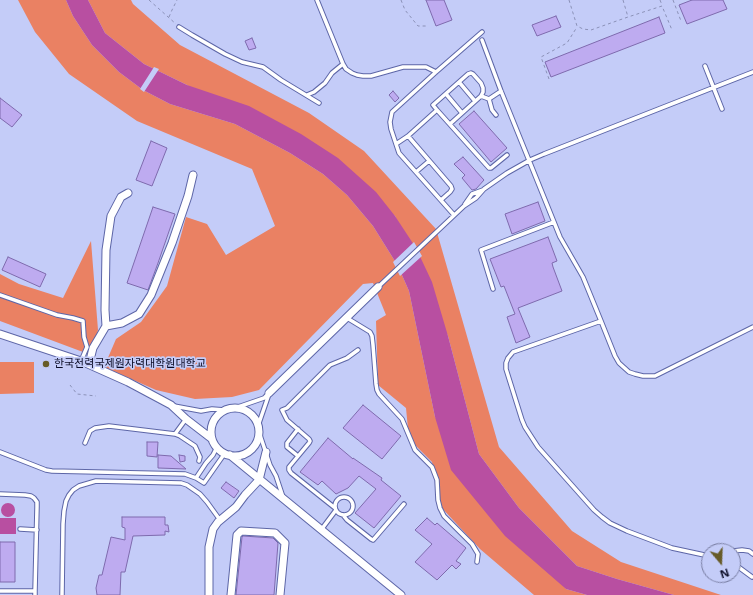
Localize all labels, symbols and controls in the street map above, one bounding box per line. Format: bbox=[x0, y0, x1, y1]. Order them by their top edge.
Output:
place label: 한국전력국제원자력대학원대학교 bbox=[54, 357, 206, 371]
marker: 한국전력국제원자력대학원대학교 bbox=[41, 359, 51, 369]
north arrow bbox=[701, 543, 741, 583]
text: N bbox=[718, 565, 731, 582]

